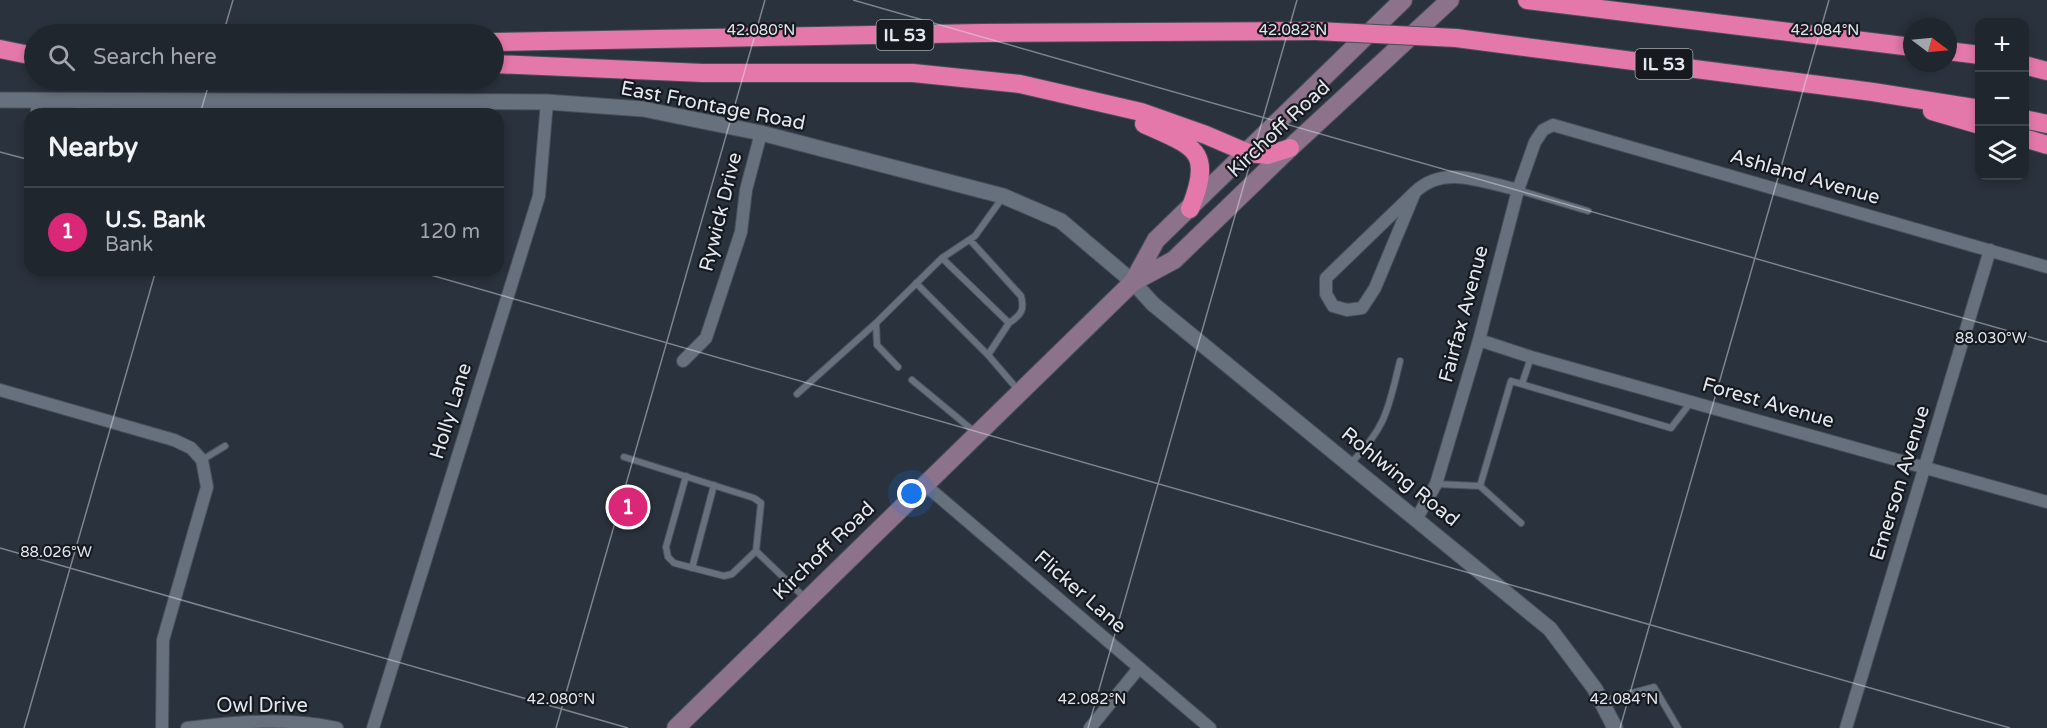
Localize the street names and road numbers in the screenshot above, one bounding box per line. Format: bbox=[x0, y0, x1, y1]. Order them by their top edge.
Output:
road number: IL 53 bbox=[876, 20, 934, 50]
road number: IL 53 bbox=[1636, 49, 1692, 79]
street label: Kirchoff Road bbox=[1223, 75, 1335, 183]
street label: East Frontage Road bbox=[619, 76, 807, 136]
street label: Ashland Avenue bbox=[1727, 144, 1883, 210]
street label: Rywick Drive bbox=[695, 150, 747, 274]
street label: Fairfax Avenue bbox=[1434, 243, 1494, 385]
street label: Holly Lane bbox=[425, 360, 477, 462]
street label: Forest Avenue bbox=[1699, 373, 1837, 433]
street label: Emerson Avenue bbox=[1865, 403, 1935, 563]
street label: Rohlwing Road bbox=[1336, 422, 1464, 532]
street label: Kirchoff Road bbox=[768, 497, 880, 605]
street label: Flicker Lane bbox=[1029, 546, 1131, 638]
street label: Owl Drive bbox=[216, 694, 308, 718]

